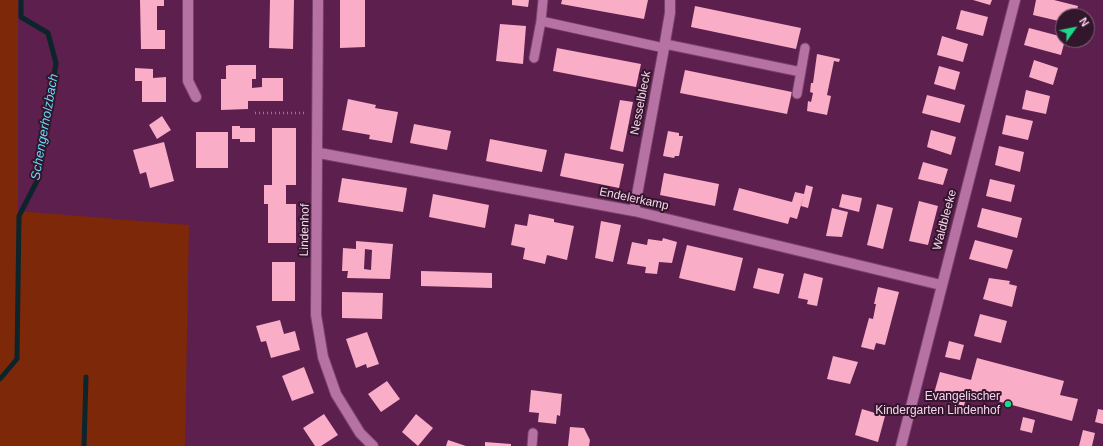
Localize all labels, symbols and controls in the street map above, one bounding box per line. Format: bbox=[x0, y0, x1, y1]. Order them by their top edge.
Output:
north arrow bbox=[1055, 8, 1095, 48]
text: N bbox=[1077, 15, 1091, 29]
street label: Nesselbleck bbox=[628, 70, 654, 136]
water label: Schengerholzbach bbox=[28, 73, 62, 181]
street label: Endelerkamp bbox=[598, 185, 670, 213]
street label: Waldbleeke bbox=[930, 188, 960, 252]
street label: Lindenhof bbox=[297, 204, 313, 256]
place label: Evangelischer Kindergarten Lindenhof bbox=[875, 390, 1000, 418]
marker: Evangelischer Kindergarten Lindenhof bbox=[1003, 399, 1013, 409]

